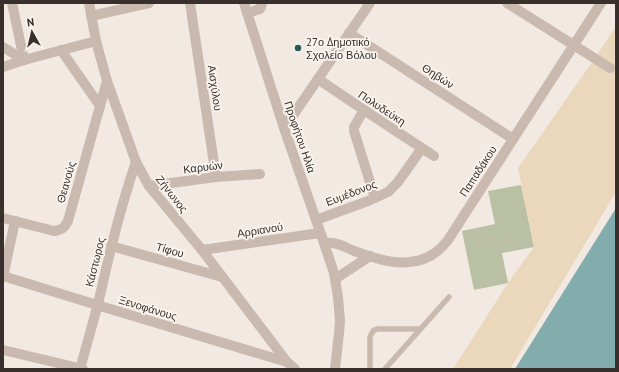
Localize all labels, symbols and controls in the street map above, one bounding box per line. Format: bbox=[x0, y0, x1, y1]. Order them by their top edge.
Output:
north arrow bbox=[12, 12, 52, 52]
text: N bbox=[26, 15, 35, 30]
place label: 27ο Δημοτικό Σχολείο Βόλου bbox=[306, 35, 377, 62]
marker: 27ο Δημοτικό Σχολείο Βόλου bbox=[293, 43, 303, 53]
street label: Θηβών bbox=[419, 61, 457, 92]
street label: Αισχύλου bbox=[205, 64, 225, 112]
street label: Πολυδεύκη bbox=[356, 87, 408, 129]
street label: Προφήτου Ηλία bbox=[281, 99, 319, 175]
street label: Παπαδάκου bbox=[456, 143, 500, 199]
street label: Καρυών bbox=[182, 158, 224, 176]
street label: Θεανούς bbox=[53, 160, 79, 204]
street label: Ζήνωνος bbox=[153, 172, 191, 216]
street label: Ευμέδονος bbox=[324, 177, 378, 209]
street label: Αρριανού bbox=[236, 219, 284, 241]
street label: Κάστωρος bbox=[82, 236, 108, 288]
street label: Τίφου bbox=[154, 239, 186, 261]
street label: Ξενοφάνους bbox=[117, 293, 179, 323]

